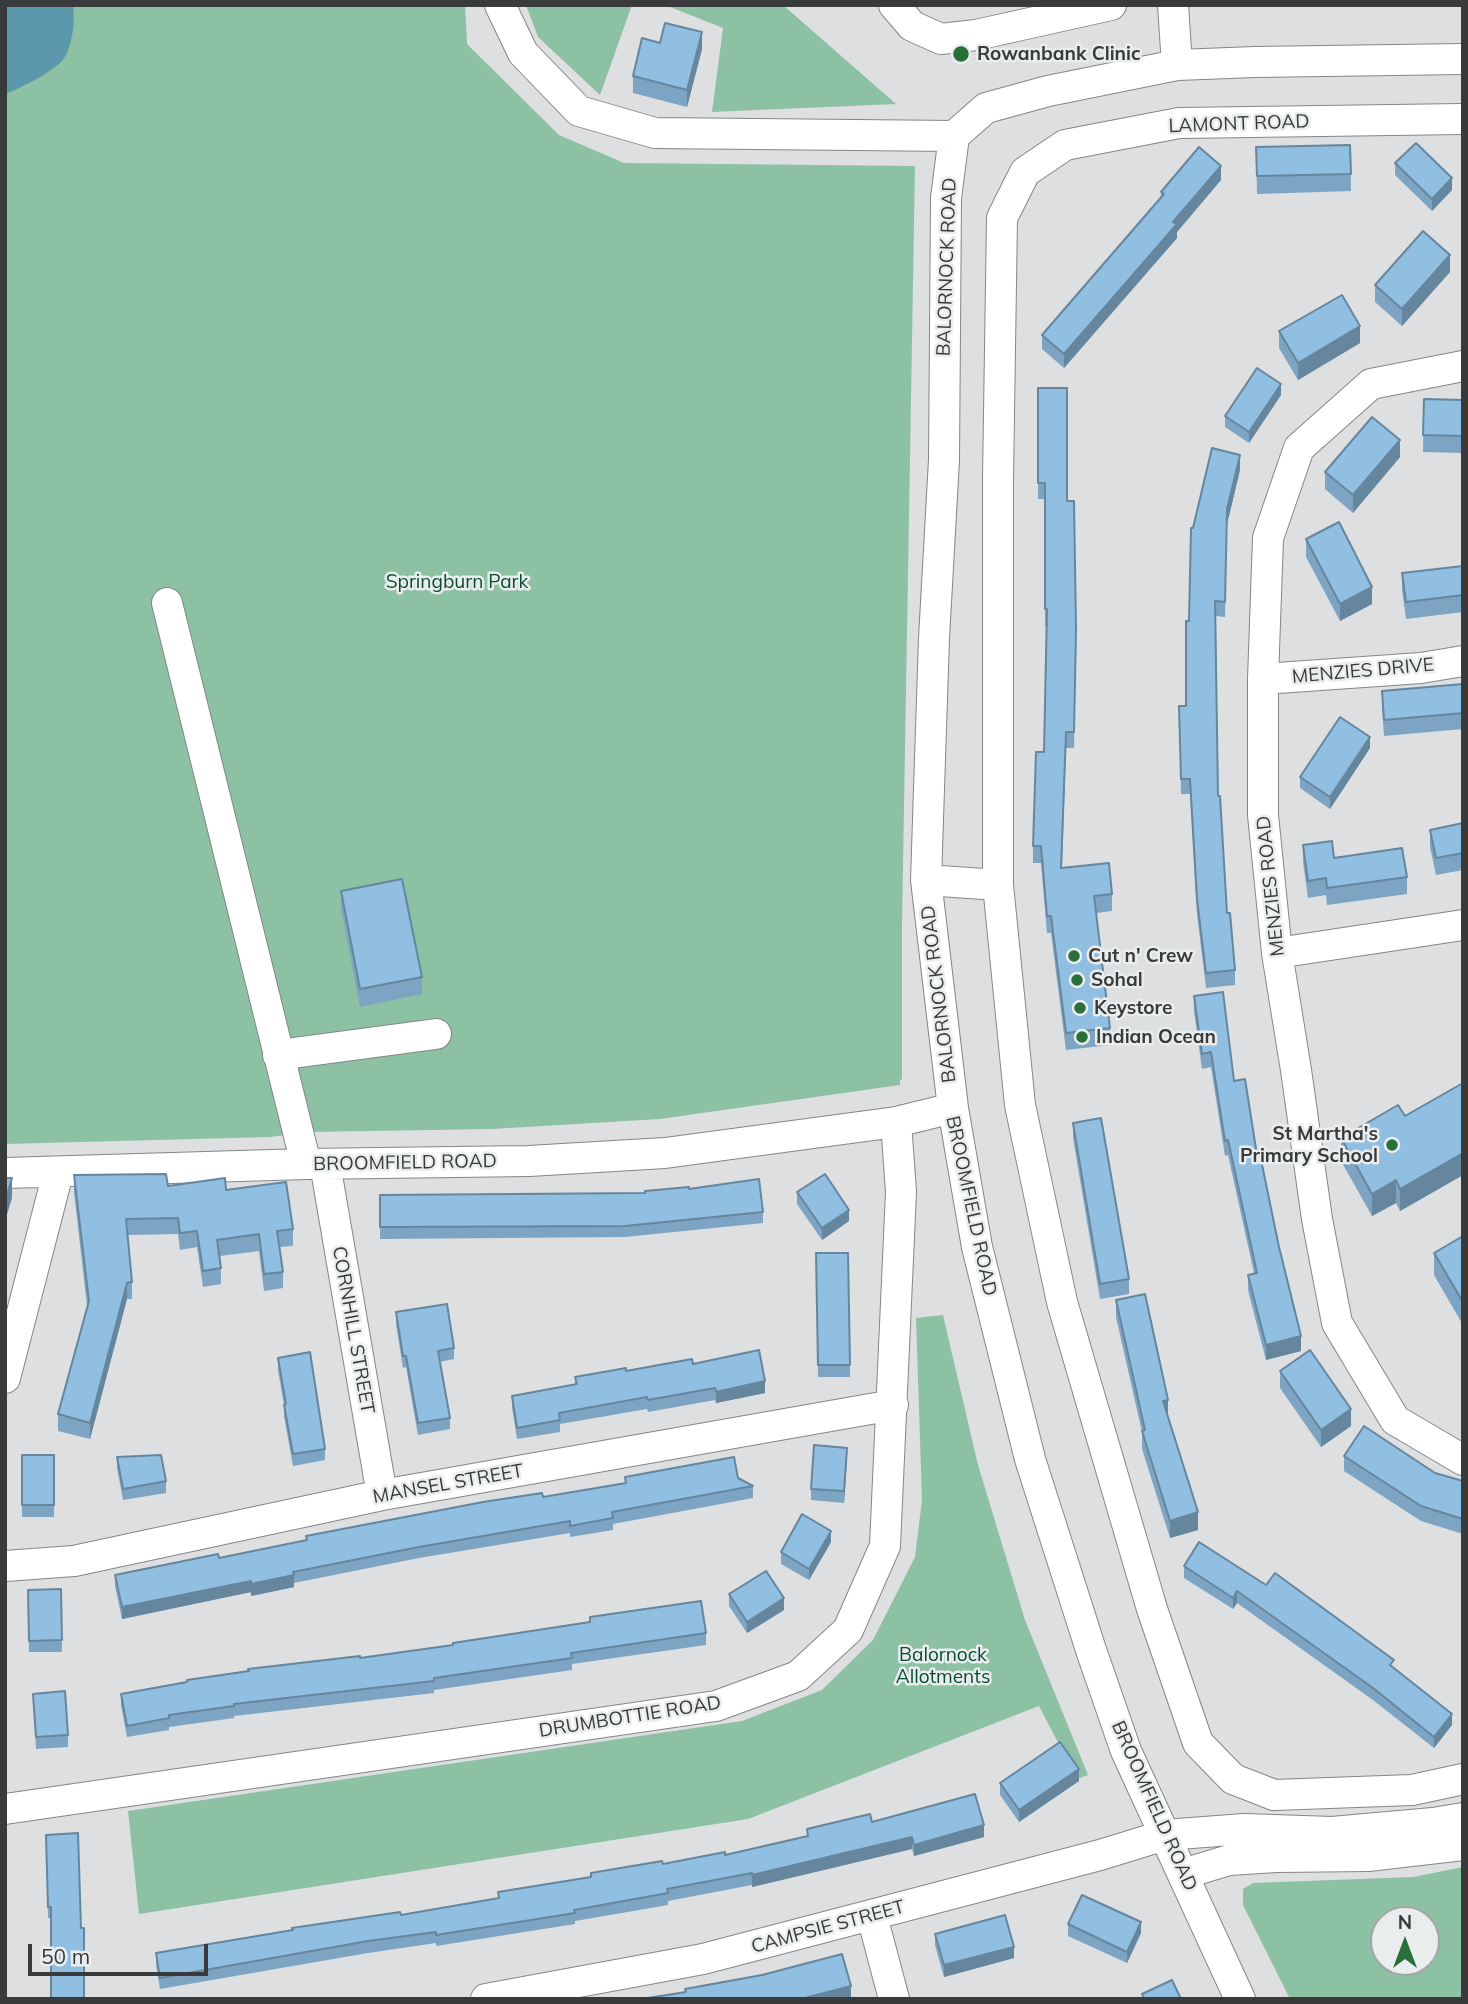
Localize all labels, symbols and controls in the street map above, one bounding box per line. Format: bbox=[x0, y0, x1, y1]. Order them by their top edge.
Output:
place label: Rowanbank Clinic bbox=[977, 43, 1141, 65]
marker: Rowanbank Clinic bbox=[951, 44, 971, 64]
street label: LAMONT ROAD bbox=[1168, 110, 1310, 138]
street label: BALORNOCK ROAD bbox=[932, 177, 962, 357]
park label: Springburn Park bbox=[386, 571, 528, 593]
street label: MENZIES DRIVE bbox=[1291, 653, 1435, 689]
street label: MENZIES ROAD bbox=[1252, 815, 1290, 957]
street label: BALORNOCK ROAD bbox=[917, 904, 961, 1084]
place label: Cut n' Crew bbox=[1088, 945, 1193, 967]
marker: Cut n' Crew bbox=[1066, 948, 1082, 964]
place label: Sohal bbox=[1091, 969, 1143, 991]
marker: Sohal bbox=[1069, 972, 1085, 988]
place label: Keystore bbox=[1094, 997, 1172, 1019]
marker: Keystore bbox=[1072, 1000, 1088, 1016]
place label: Indian Ocean bbox=[1096, 1026, 1216, 1048]
marker: Indian Ocean bbox=[1074, 1029, 1090, 1045]
street label: BROOMFIELD ROAD bbox=[941, 1114, 1001, 1298]
place label: St Martha's Primary School bbox=[1240, 1123, 1378, 1167]
marker: St Martha's Primary School bbox=[1384, 1137, 1400, 1153]
street label: BROOMFIELD ROAD bbox=[313, 1150, 497, 1176]
street label: CORNHILL STREET bbox=[327, 1245, 379, 1415]
street label: MANSEL STREET bbox=[371, 1460, 525, 1508]
park label: Balornock Allotments bbox=[896, 1644, 990, 1688]
street label: DRUMBOTTIE ROAD bbox=[537, 1691, 723, 1743]
street label: BROOMFIELD ROAD bbox=[1106, 1718, 1202, 1894]
street label: CAMPSIE STREET bbox=[749, 1896, 907, 1958]
north arrow bbox=[1370, 1906, 1440, 1976]
text: N bbox=[1398, 1910, 1412, 1934]
scale bar bbox=[32, 1930, 212, 1974]
text: 50 m bbox=[41, 1943, 90, 1969]

